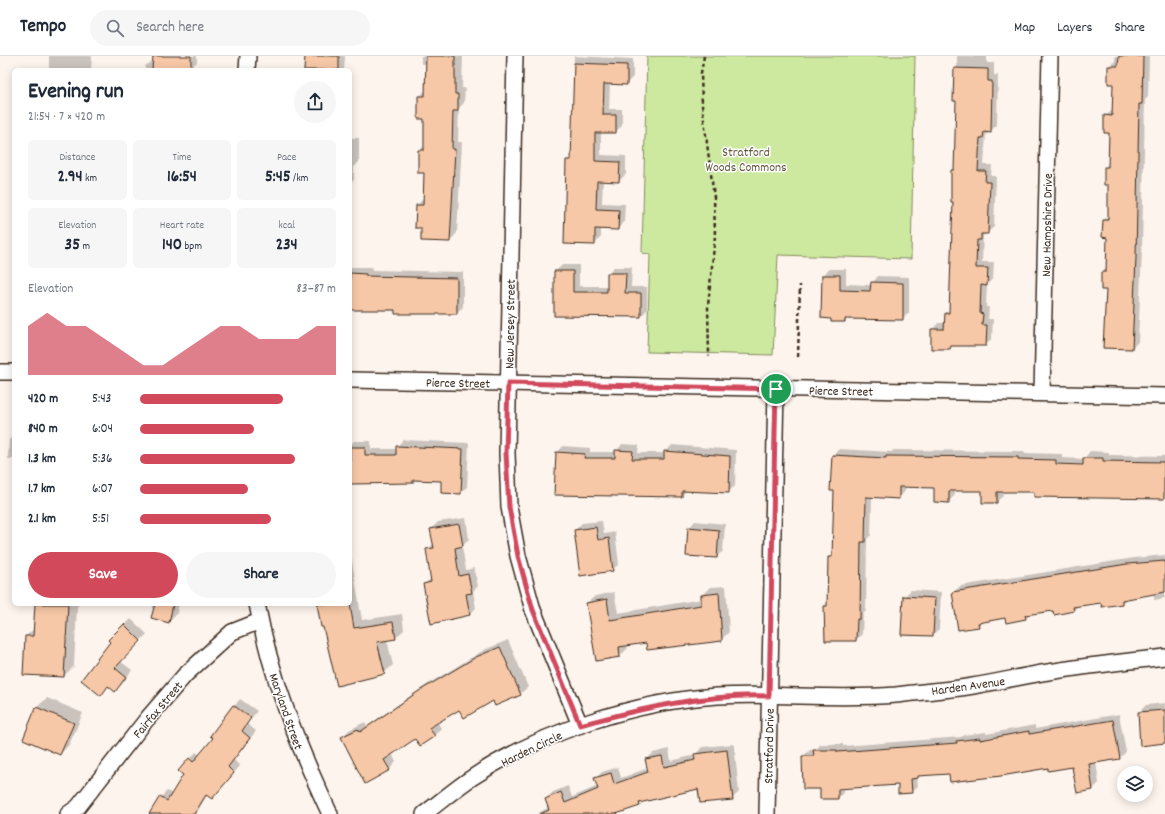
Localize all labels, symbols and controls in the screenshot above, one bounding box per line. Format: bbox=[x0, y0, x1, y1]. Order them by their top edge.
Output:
search box bbox=[90, 10, 370, 46]
text: Tempo bbox=[20, 14, 66, 41]
icon: search bbox=[104, 17, 126, 39]
text: Search here bbox=[136, 17, 204, 39]
text: Map bbox=[1014, 18, 1035, 38]
text: Layers bbox=[1057, 18, 1092, 38]
text: Share bbox=[1114, 18, 1145, 38]
text: Evening run bbox=[28, 77, 124, 108]
button: share bbox=[294, 81, 336, 123]
text: 21:54 · 7 × 420 m bbox=[28, 108, 105, 127]
park label: Stratford Woods Commons bbox=[706, 144, 786, 178]
text: Distance bbox=[59, 150, 95, 166]
text: Time bbox=[173, 150, 191, 166]
text: Pace bbox=[277, 150, 296, 166]
text: 2.94 bbox=[57, 166, 83, 190]
text: 16:54 bbox=[167, 166, 197, 190]
text: 5:45 bbox=[265, 166, 291, 190]
text: km bbox=[83, 171, 97, 187]
text: /km bbox=[291, 171, 308, 187]
street label: New Hampshire Drive bbox=[1038, 173, 1059, 277]
text: Elevation bbox=[58, 218, 96, 234]
text: Heart rate bbox=[160, 218, 204, 234]
text: kcal bbox=[278, 218, 295, 234]
text: 35 bbox=[65, 234, 80, 258]
text: 140 bbox=[162, 234, 182, 258]
text: 234 bbox=[276, 234, 298, 258]
text: m bbox=[80, 239, 90, 255]
text: bpm bbox=[182, 239, 202, 255]
street label: New Jersey Street bbox=[501, 279, 522, 369]
text: Elevation bbox=[28, 280, 73, 299]
text: 83–87 m bbox=[296, 280, 336, 299]
pin bbox=[759, 372, 793, 406]
street label: Pierce Street bbox=[426, 374, 490, 395]
icon: arrive bbox=[765, 378, 787, 400]
street label: Pierce Street bbox=[809, 382, 873, 403]
text: 420 m bbox=[28, 390, 58, 409]
text: 5:43 bbox=[92, 390, 111, 409]
text: 840 m bbox=[28, 420, 58, 439]
text: 6:04 bbox=[92, 420, 113, 439]
text: 1.3 km bbox=[28, 450, 56, 469]
text: 5:36 bbox=[92, 450, 112, 469]
text: 1.7 km bbox=[28, 480, 55, 499]
text: 6:07 bbox=[92, 480, 113, 499]
text: 2.1 km bbox=[28, 510, 56, 529]
text: 5:51 bbox=[92, 510, 109, 529]
button: Save bbox=[28, 552, 178, 598]
button: Share bbox=[186, 552, 336, 598]
street label: Maryland Street bbox=[263, 671, 307, 753]
street label: Harden Avenue bbox=[930, 673, 1007, 702]
street label: Fairfax Street bbox=[129, 678, 189, 743]
street label: Stratford Drive bbox=[760, 708, 781, 784]
street label: Harden Circle bbox=[498, 727, 566, 773]
map controls bbox=[1117, 766, 1153, 802]
button: layers bbox=[1117, 766, 1153, 802]

